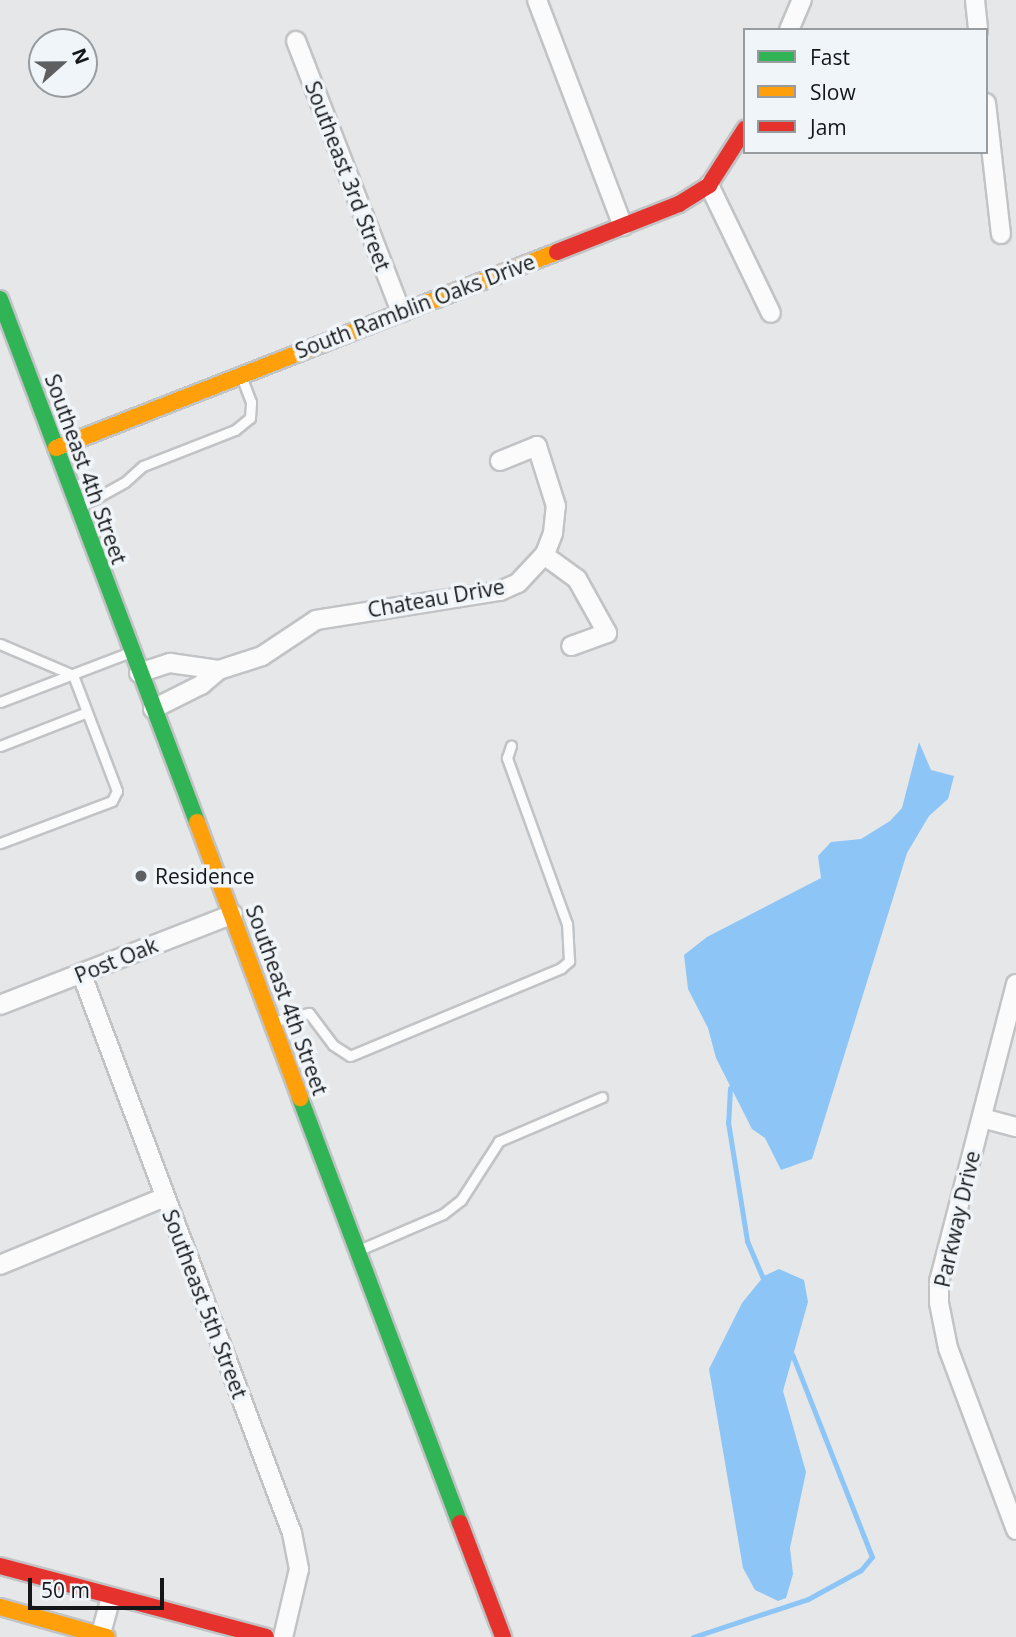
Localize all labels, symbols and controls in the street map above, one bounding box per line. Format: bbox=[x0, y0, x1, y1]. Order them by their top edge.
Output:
north arrow bbox=[28, 28, 98, 98]
legend bbox=[743, 28, 988, 154]
text: Fast bbox=[810, 43, 850, 71]
text: N bbox=[66, 44, 96, 68]
street label: Southeast 3rd Street bbox=[300, 77, 396, 275]
text: Slow bbox=[810, 78, 856, 106]
text: Jam bbox=[810, 113, 847, 141]
street label: South Ramblin Oaks Drive bbox=[292, 249, 538, 363]
street label: Southeast 4th Street bbox=[40, 371, 132, 567]
street label: Chateau Drive bbox=[366, 574, 506, 622]
place label: Residence bbox=[155, 863, 254, 889]
marker: Residence bbox=[133, 868, 149, 884]
street label: Southeast 4th Street bbox=[241, 902, 333, 1098]
street label: Post Oak bbox=[71, 932, 161, 988]
street label: Parkway Drive bbox=[929, 1148, 985, 1290]
street label: Southeast 5th Street bbox=[157, 1206, 253, 1402]
scale bar bbox=[32, 1564, 168, 1608]
text: 50 m bbox=[41, 1576, 90, 1604]

